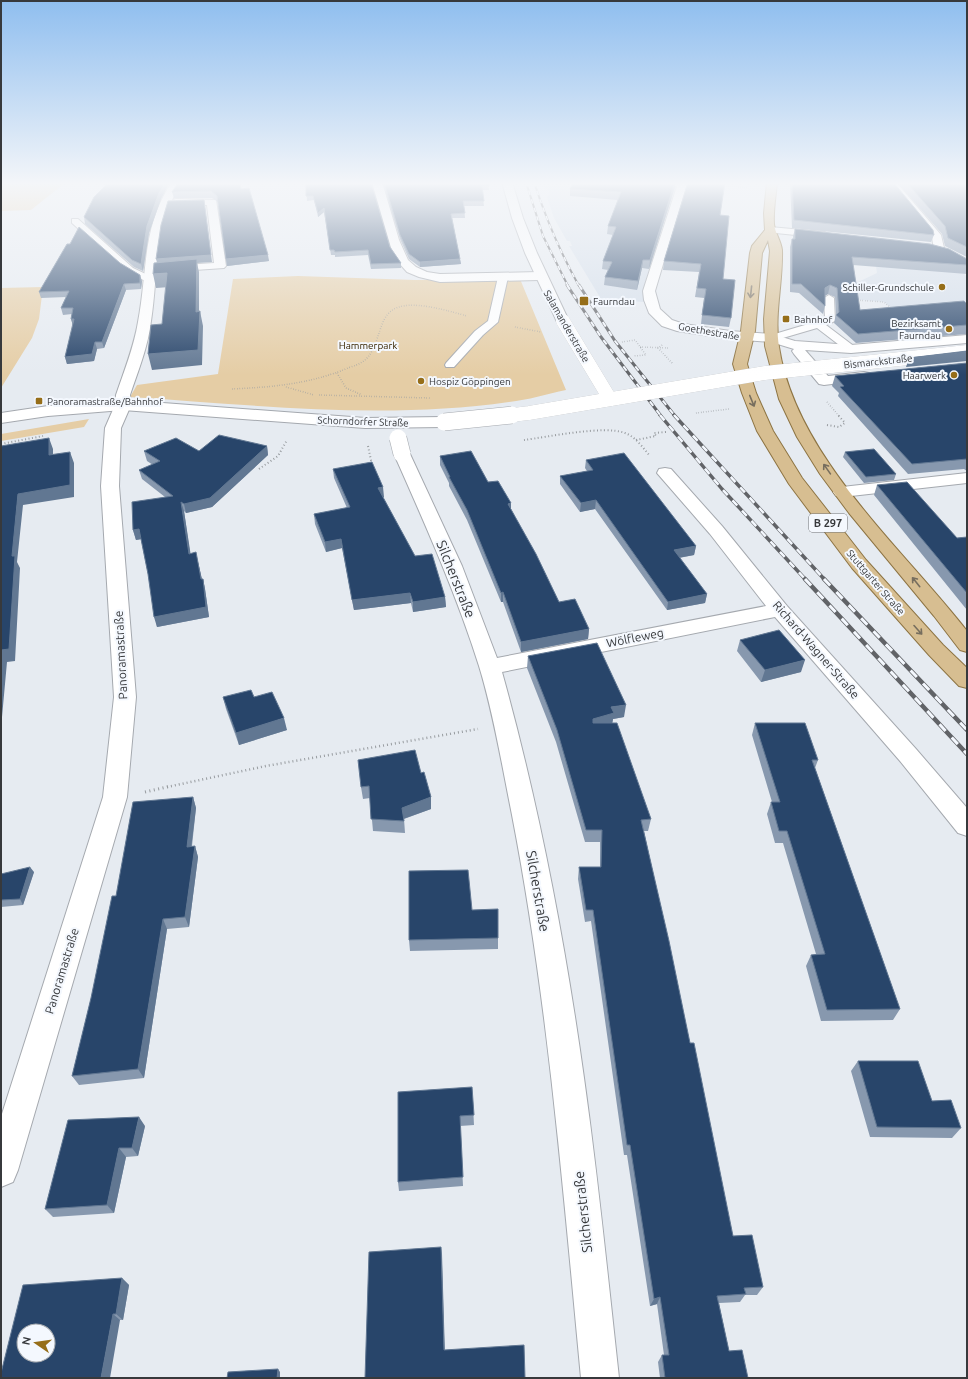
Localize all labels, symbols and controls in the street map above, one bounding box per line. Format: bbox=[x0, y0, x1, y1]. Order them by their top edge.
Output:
place label: Schiller-Grundschule bbox=[842, 282, 934, 293]
marker: Schiller-Grundschule bbox=[937, 282, 947, 292]
one-way arrow bbox=[747, 285, 755, 298]
street label: Salamanderstraße bbox=[541, 288, 592, 364]
marker: Faurndau bbox=[578, 295, 590, 307]
place label: Faurndau bbox=[593, 296, 635, 307]
marker: Bahnhof bbox=[781, 314, 791, 324]
place label: Bahnhof bbox=[794, 314, 832, 325]
place label: Bezirksamt Faurndau bbox=[891, 318, 941, 341]
street label: Goethestraße bbox=[677, 321, 740, 342]
marker: Bezirksamt Faurndau bbox=[944, 324, 954, 334]
park label: Hammerpark bbox=[339, 340, 397, 351]
street label: Bismarckstraße bbox=[843, 352, 913, 371]
place label: Haarwerk bbox=[903, 370, 946, 381]
marker: Haarwerk bbox=[949, 370, 959, 380]
marker: Hospiz Göppingen bbox=[416, 376, 426, 386]
place label: Hospiz Göppingen bbox=[429, 376, 511, 387]
one-way arrow bbox=[749, 395, 757, 407]
marker: Panoramastraße/Bahnhof bbox=[34, 396, 44, 406]
place label: Panoramastraße/Bahnhof bbox=[47, 396, 163, 407]
street label: Schorndorfer Straße bbox=[317, 414, 409, 429]
one-way arrow bbox=[823, 464, 831, 475]
road number: B 297 bbox=[809, 514, 847, 532]
street label: Silcherstraße bbox=[433, 538, 479, 620]
street label: Stuttgarter Straße bbox=[844, 548, 907, 617]
one-way arrow bbox=[911, 577, 920, 588]
street label: Richard-Wagner-Straße bbox=[771, 598, 862, 701]
street label: Panoramastraße bbox=[112, 610, 129, 700]
one-way arrow bbox=[913, 625, 922, 635]
street label: Wölfleweg bbox=[605, 626, 665, 649]
street label: Silcherstraße bbox=[523, 849, 553, 933]
street label: Panoramastraße bbox=[42, 926, 81, 1015]
street label: Silcherstraße bbox=[571, 1170, 595, 1254]
north arrow bbox=[16, 1323, 56, 1363]
text: N bbox=[19, 1335, 33, 1346]

